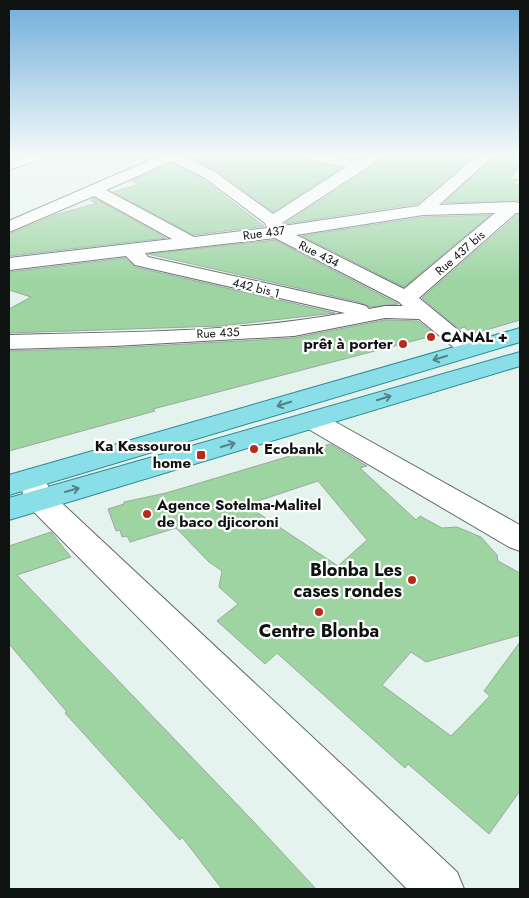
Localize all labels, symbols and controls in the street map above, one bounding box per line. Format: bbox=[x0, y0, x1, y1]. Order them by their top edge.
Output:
street label: Rue 437 bbox=[242, 221, 287, 245]
street label: Rue 437 bis bbox=[431, 226, 489, 280]
street label: Rue 434 bbox=[296, 236, 342, 272]
street label: 442 bis 1 bbox=[230, 273, 282, 303]
street label: Rue 435 bbox=[196, 323, 240, 343]
place label: CANAL + bbox=[441, 326, 508, 348]
marker: CANAL + bbox=[425, 331, 437, 343]
place label: prêt à porter bbox=[303, 333, 394, 355]
marker: prêt à porter bbox=[397, 338, 409, 350]
one-way arrow bbox=[432, 353, 448, 363]
one-way arrow bbox=[376, 393, 392, 403]
one-way arrow bbox=[276, 399, 292, 409]
place label: Ka Kessourou home bbox=[95, 435, 191, 474]
place label: Ecobank bbox=[264, 438, 324, 460]
one-way arrow bbox=[220, 440, 236, 450]
marker: Ecobank bbox=[248, 443, 260, 455]
marker: Ka Kessourou home bbox=[195, 449, 207, 461]
one-way arrow bbox=[64, 485, 80, 495]
place label: Agence Sotelma-Malitel de baco djicoroni bbox=[156, 494, 321, 533]
marker: Agence Sotelma-Malitel de baco djicoroni bbox=[141, 508, 153, 520]
place label: Blonba Les cases rondes bbox=[294, 557, 402, 604]
marker: Blonba Les cases rondes bbox=[406, 574, 418, 586]
marker: Centre Blonba bbox=[313, 606, 325, 618]
place label: Centre Blonba bbox=[259, 618, 379, 644]

